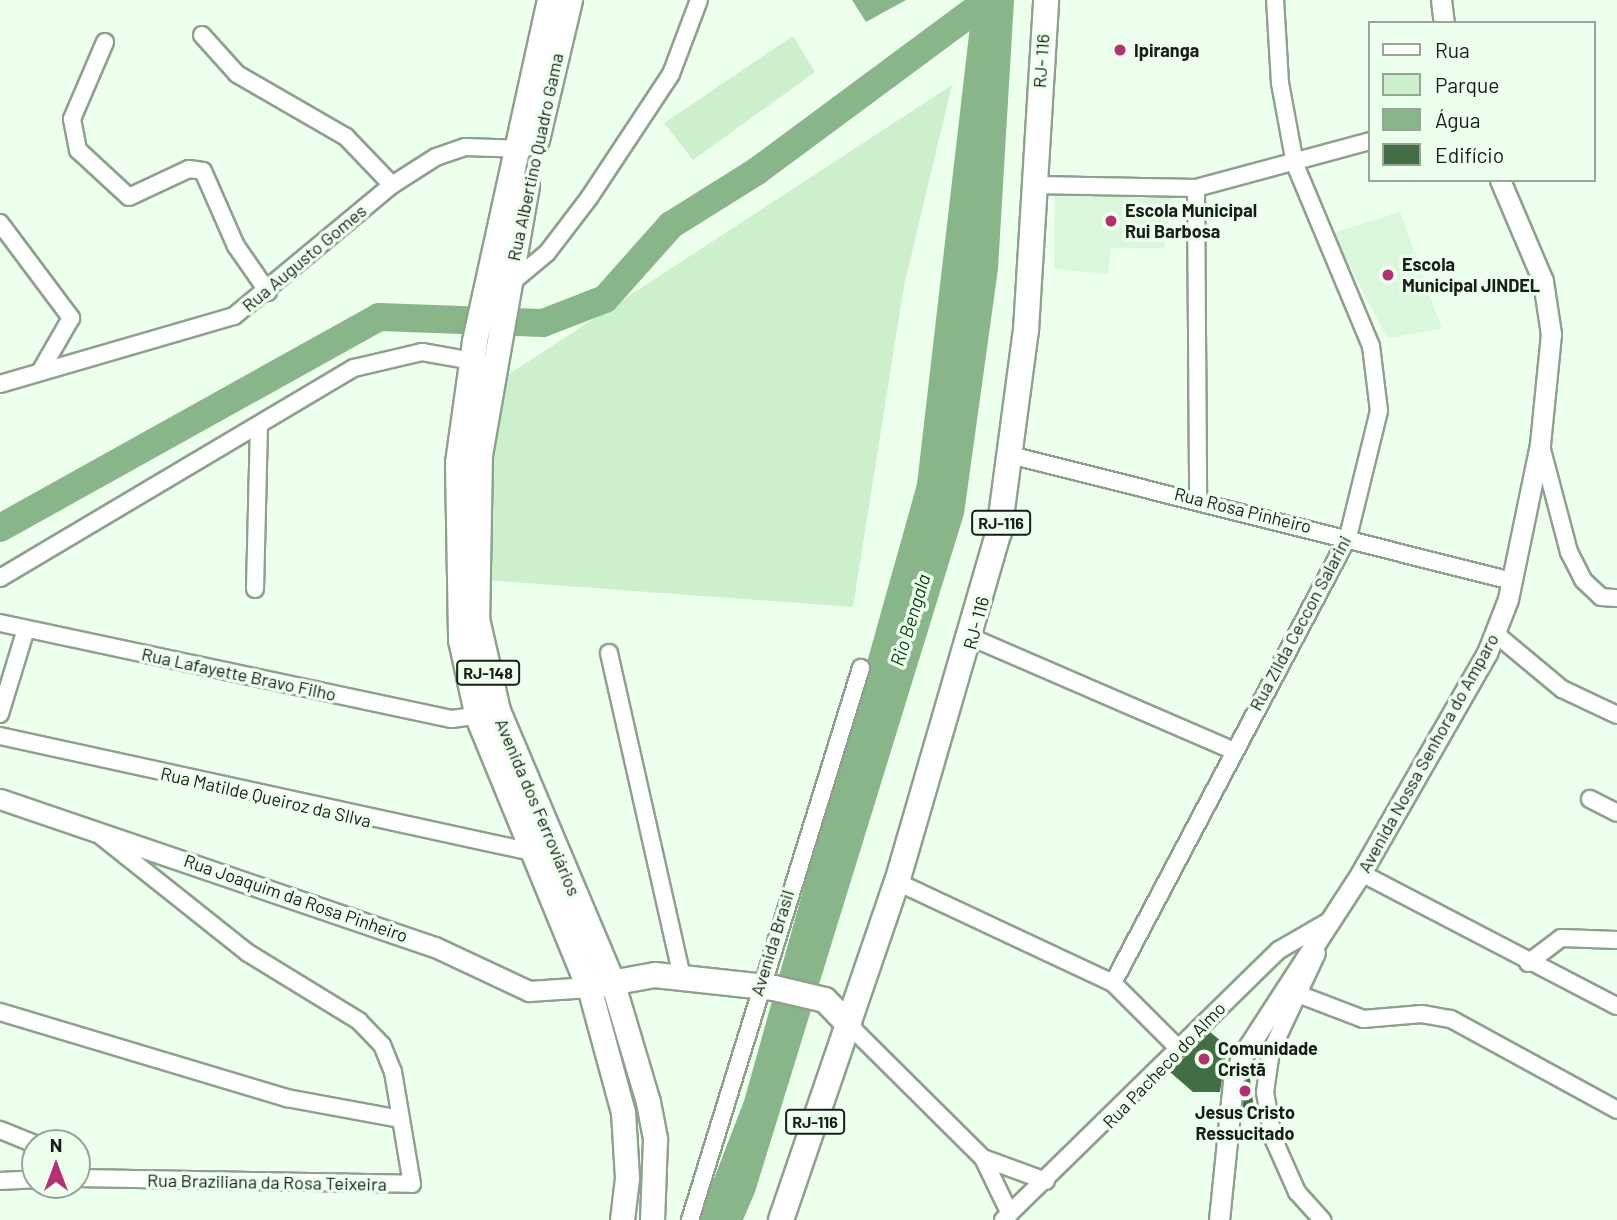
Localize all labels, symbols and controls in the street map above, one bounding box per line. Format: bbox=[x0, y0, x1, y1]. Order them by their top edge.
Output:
legend bbox=[1368, 21, 1596, 182]
street label: RJ- 116 bbox=[1028, 33, 1054, 89]
text: Rua bbox=[1435, 37, 1470, 62]
place label: Ipiranga bbox=[1134, 39, 1199, 61]
marker: Ipiranga bbox=[1112, 42, 1128, 58]
street label: Rua Albertino Quadro Gama bbox=[502, 51, 568, 263]
text: Parque bbox=[1435, 72, 1500, 97]
text: Água bbox=[1435, 107, 1481, 132]
text: Edifício bbox=[1435, 142, 1504, 167]
street label: Rua Augusto Gomes bbox=[238, 200, 370, 316]
place label: Escola Municipal Rui Barbosa bbox=[1125, 200, 1257, 242]
marker: Escola Municipal Rui Barbosa bbox=[1103, 213, 1119, 229]
place label: Escola Municipal JINDEL bbox=[1402, 254, 1540, 296]
marker: Escola Municipal JINDEL bbox=[1380, 267, 1396, 283]
street label: Rua Rosa Pinheiro bbox=[1172, 483, 1314, 537]
road number: RJ-116 bbox=[970, 510, 1032, 536]
street label: Rua Zilda Ceccon Salarini bbox=[1245, 532, 1355, 714]
water label: Rio Bengala bbox=[885, 571, 935, 669]
street label: RJ- 116 bbox=[959, 594, 993, 652]
street label: Avenida Nossa Senhora do Amparo bbox=[1353, 630, 1503, 876]
street label: Rua Lafayette Bravo Filho bbox=[140, 643, 338, 705]
road number: RJ-148 bbox=[455, 660, 521, 686]
street label: Avenida dos Ferroviários bbox=[491, 715, 585, 899]
street label: Rua Matilde Queiroz da SIlva bbox=[159, 762, 373, 832]
street label: Rua Joaquim da Rosa Pinheiro bbox=[181, 849, 411, 947]
street label: Avenida Brasil bbox=[746, 887, 798, 999]
street label: Rua Pacheco do Almo bbox=[1098, 997, 1230, 1133]
place label: Comunidade Cristã bbox=[1218, 1038, 1318, 1080]
marker: Comunidade Cristã bbox=[1196, 1051, 1212, 1067]
marker: Jesus Cristo Ressucitado bbox=[1237, 1083, 1253, 1099]
place label: Jesus Cristo Ressucitado bbox=[1195, 1102, 1295, 1144]
road number: RJ-116 bbox=[784, 1110, 846, 1134]
north arrow bbox=[21, 1129, 91, 1199]
text: N bbox=[50, 1133, 62, 1156]
street label: Rua Braziliana da Rosa Teixeira bbox=[147, 1169, 387, 1195]

